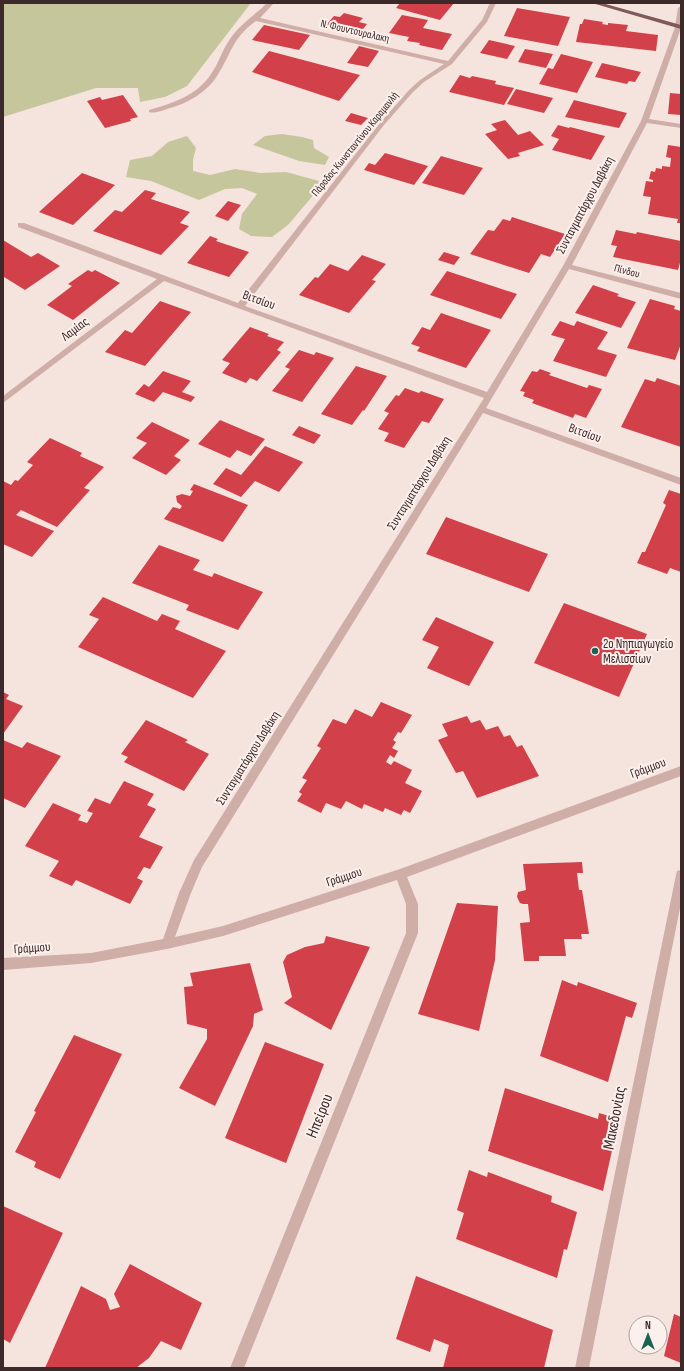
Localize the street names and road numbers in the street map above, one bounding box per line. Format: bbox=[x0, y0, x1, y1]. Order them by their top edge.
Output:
street label: Ν. Φουντουραλακη bbox=[319, 17, 391, 45]
street label: Πάροδος Κωνσταντίνου Καραμανλή bbox=[309, 89, 401, 199]
street label: Συνταγματάρχου Δαβάκη bbox=[553, 154, 617, 256]
street label: Πίνδου bbox=[613, 261, 642, 281]
street label: Βιτσίου bbox=[240, 287, 278, 313]
street label: Λαμίας bbox=[57, 313, 92, 345]
street label: Βιτσίου bbox=[566, 420, 604, 446]
street label: Συνταγματάρχου Δαβάκη bbox=[384, 433, 454, 533]
street label: Συνταγματάρχου Δαβάκη bbox=[213, 708, 283, 808]
street label: Γράμμου bbox=[628, 754, 668, 782]
street label: Γράμμου bbox=[324, 864, 364, 890]
street label: Γράμμου bbox=[13, 939, 51, 957]
street label: Μακεδονίας bbox=[600, 1085, 630, 1151]
street label: Ηπείρου bbox=[303, 1091, 337, 1141]

